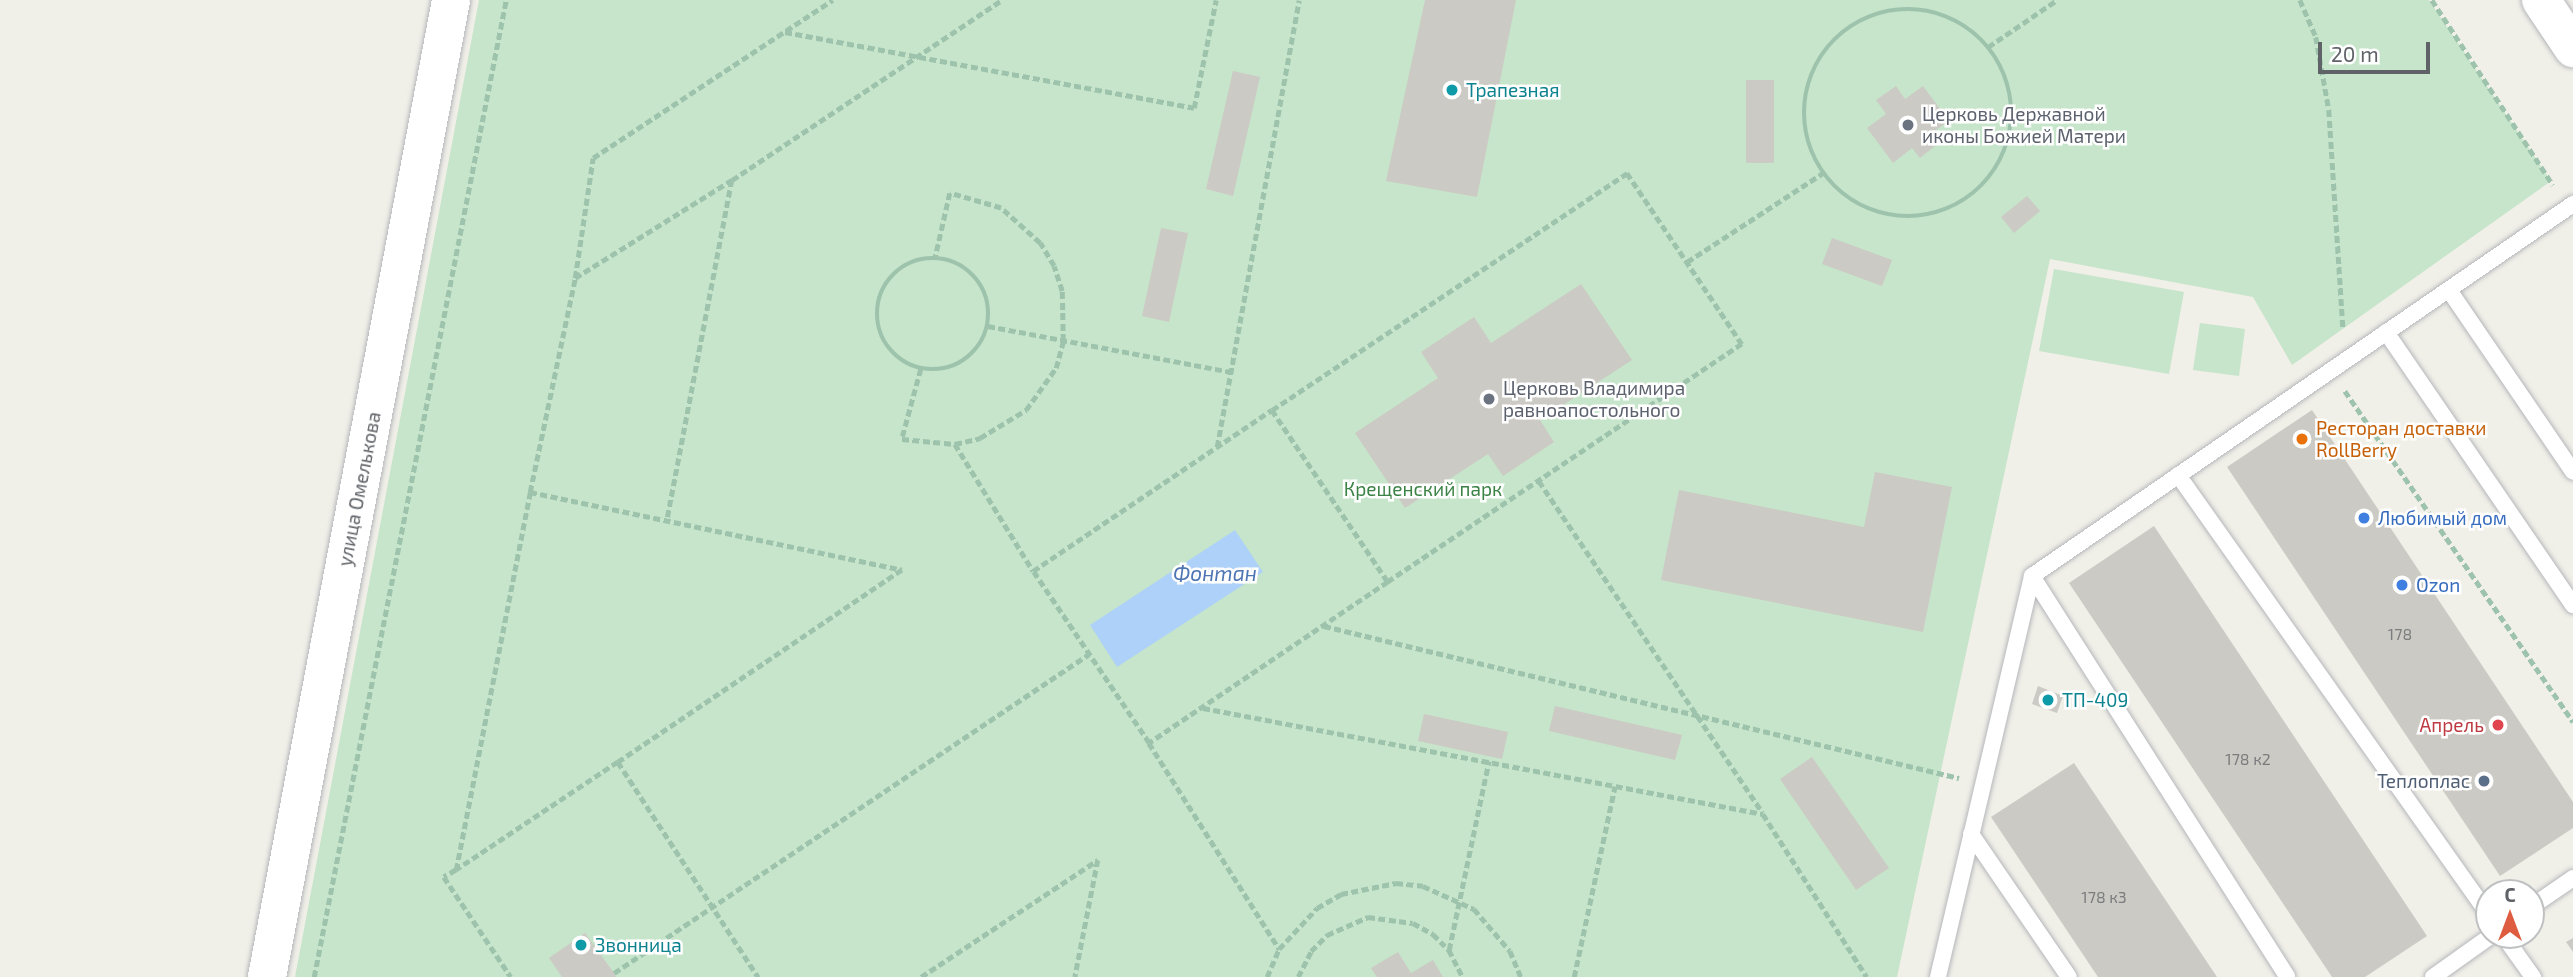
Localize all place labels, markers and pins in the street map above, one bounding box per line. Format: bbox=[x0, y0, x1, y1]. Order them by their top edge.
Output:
place label: Трапезная bbox=[1466, 79, 1559, 101]
marker: Трапезная bbox=[1444, 82, 1460, 98]
place label: Церковь Державной иконы Божией Матери bbox=[1922, 103, 2126, 147]
marker: Церковь Державной иконы Божией Матери bbox=[1900, 117, 1916, 133]
place label: Церковь Владимира равноапостольного bbox=[1503, 377, 1685, 421]
marker: Церковь Владимира равноапостольного bbox=[1481, 391, 1497, 407]
place label: Ресторан доставки RollBerry bbox=[2316, 417, 2487, 461]
marker: Ресторан доставки RollBerry bbox=[2294, 431, 2310, 447]
place label: Любимый дом bbox=[2378, 507, 2507, 529]
marker: Любимый дом bbox=[2356, 510, 2372, 526]
place label: Ozon bbox=[2416, 574, 2460, 596]
marker: Ozon bbox=[2394, 577, 2410, 593]
place label: ТП-409 bbox=[2062, 689, 2128, 711]
marker: ТП-409 bbox=[2040, 692, 2056, 708]
place label: Апрель bbox=[2419, 714, 2484, 736]
marker: Апрель bbox=[2490, 717, 2506, 733]
place label: Теплоплас bbox=[2377, 770, 2470, 792]
marker: Теплоплас bbox=[2476, 773, 2492, 789]
place label: Звонница bbox=[595, 934, 682, 956]
marker: Звонница bbox=[573, 937, 589, 953]

